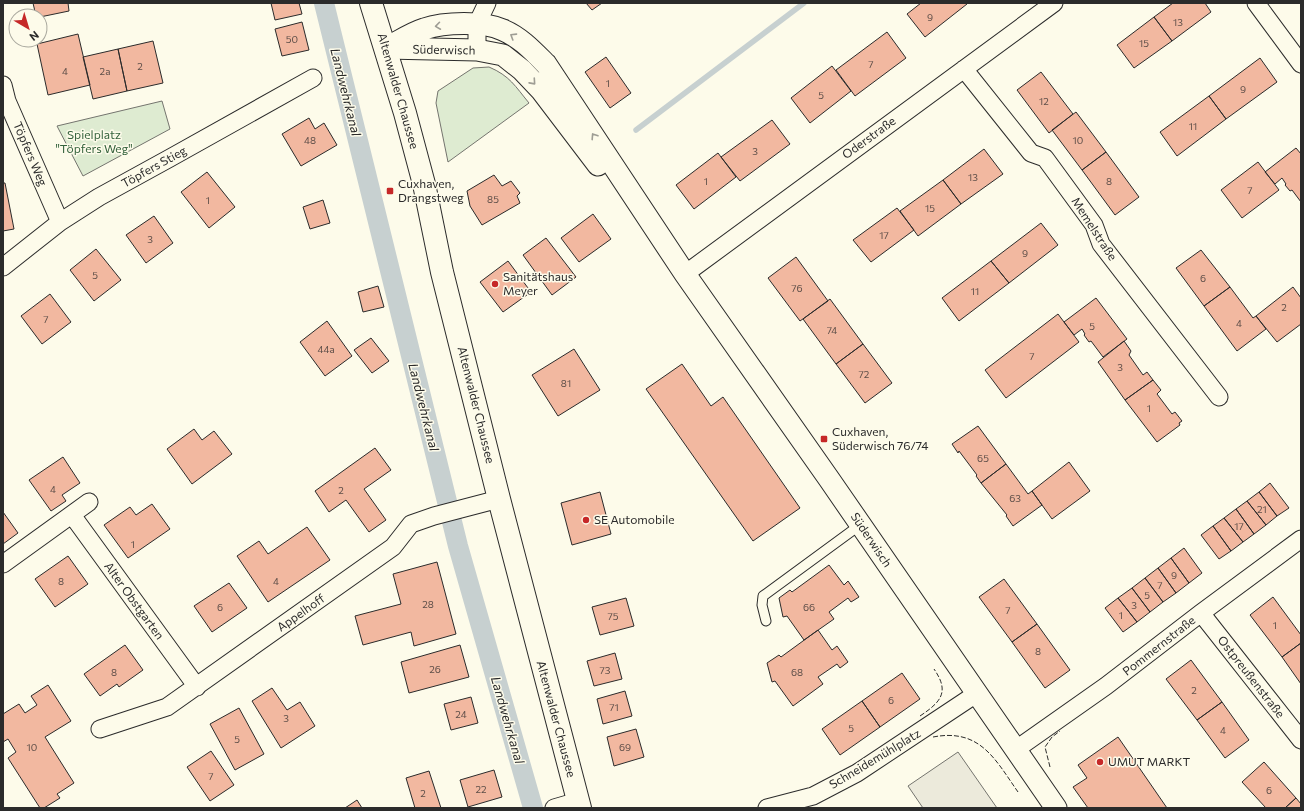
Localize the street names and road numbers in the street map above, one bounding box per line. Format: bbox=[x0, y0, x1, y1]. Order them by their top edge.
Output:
street label: Altenwalder Chaussee bbox=[376, 31, 422, 150]
street label: Süderwisch bbox=[413, 41, 476, 57]
street label: Oderstraße bbox=[839, 113, 898, 161]
street label: Töpfers Weg bbox=[11, 119, 51, 188]
street label: Töpfers Stieg bbox=[119, 142, 189, 190]
street label: Memelstraße bbox=[1069, 194, 1120, 263]
street label: Altenwalder Chaussee bbox=[456, 345, 498, 465]
street label: Süderwisch bbox=[848, 510, 895, 569]
street label: Alter Obstgarten bbox=[102, 559, 168, 642]
street label: Appelhoff bbox=[274, 590, 328, 634]
street label: Pommernstraße bbox=[1119, 613, 1198, 678]
street label: Ostpreußenstraße bbox=[1215, 633, 1288, 720]
street label: Altenwalder Chaussee bbox=[535, 659, 579, 779]
street label: Schneidemühlplatz bbox=[826, 725, 923, 791]

